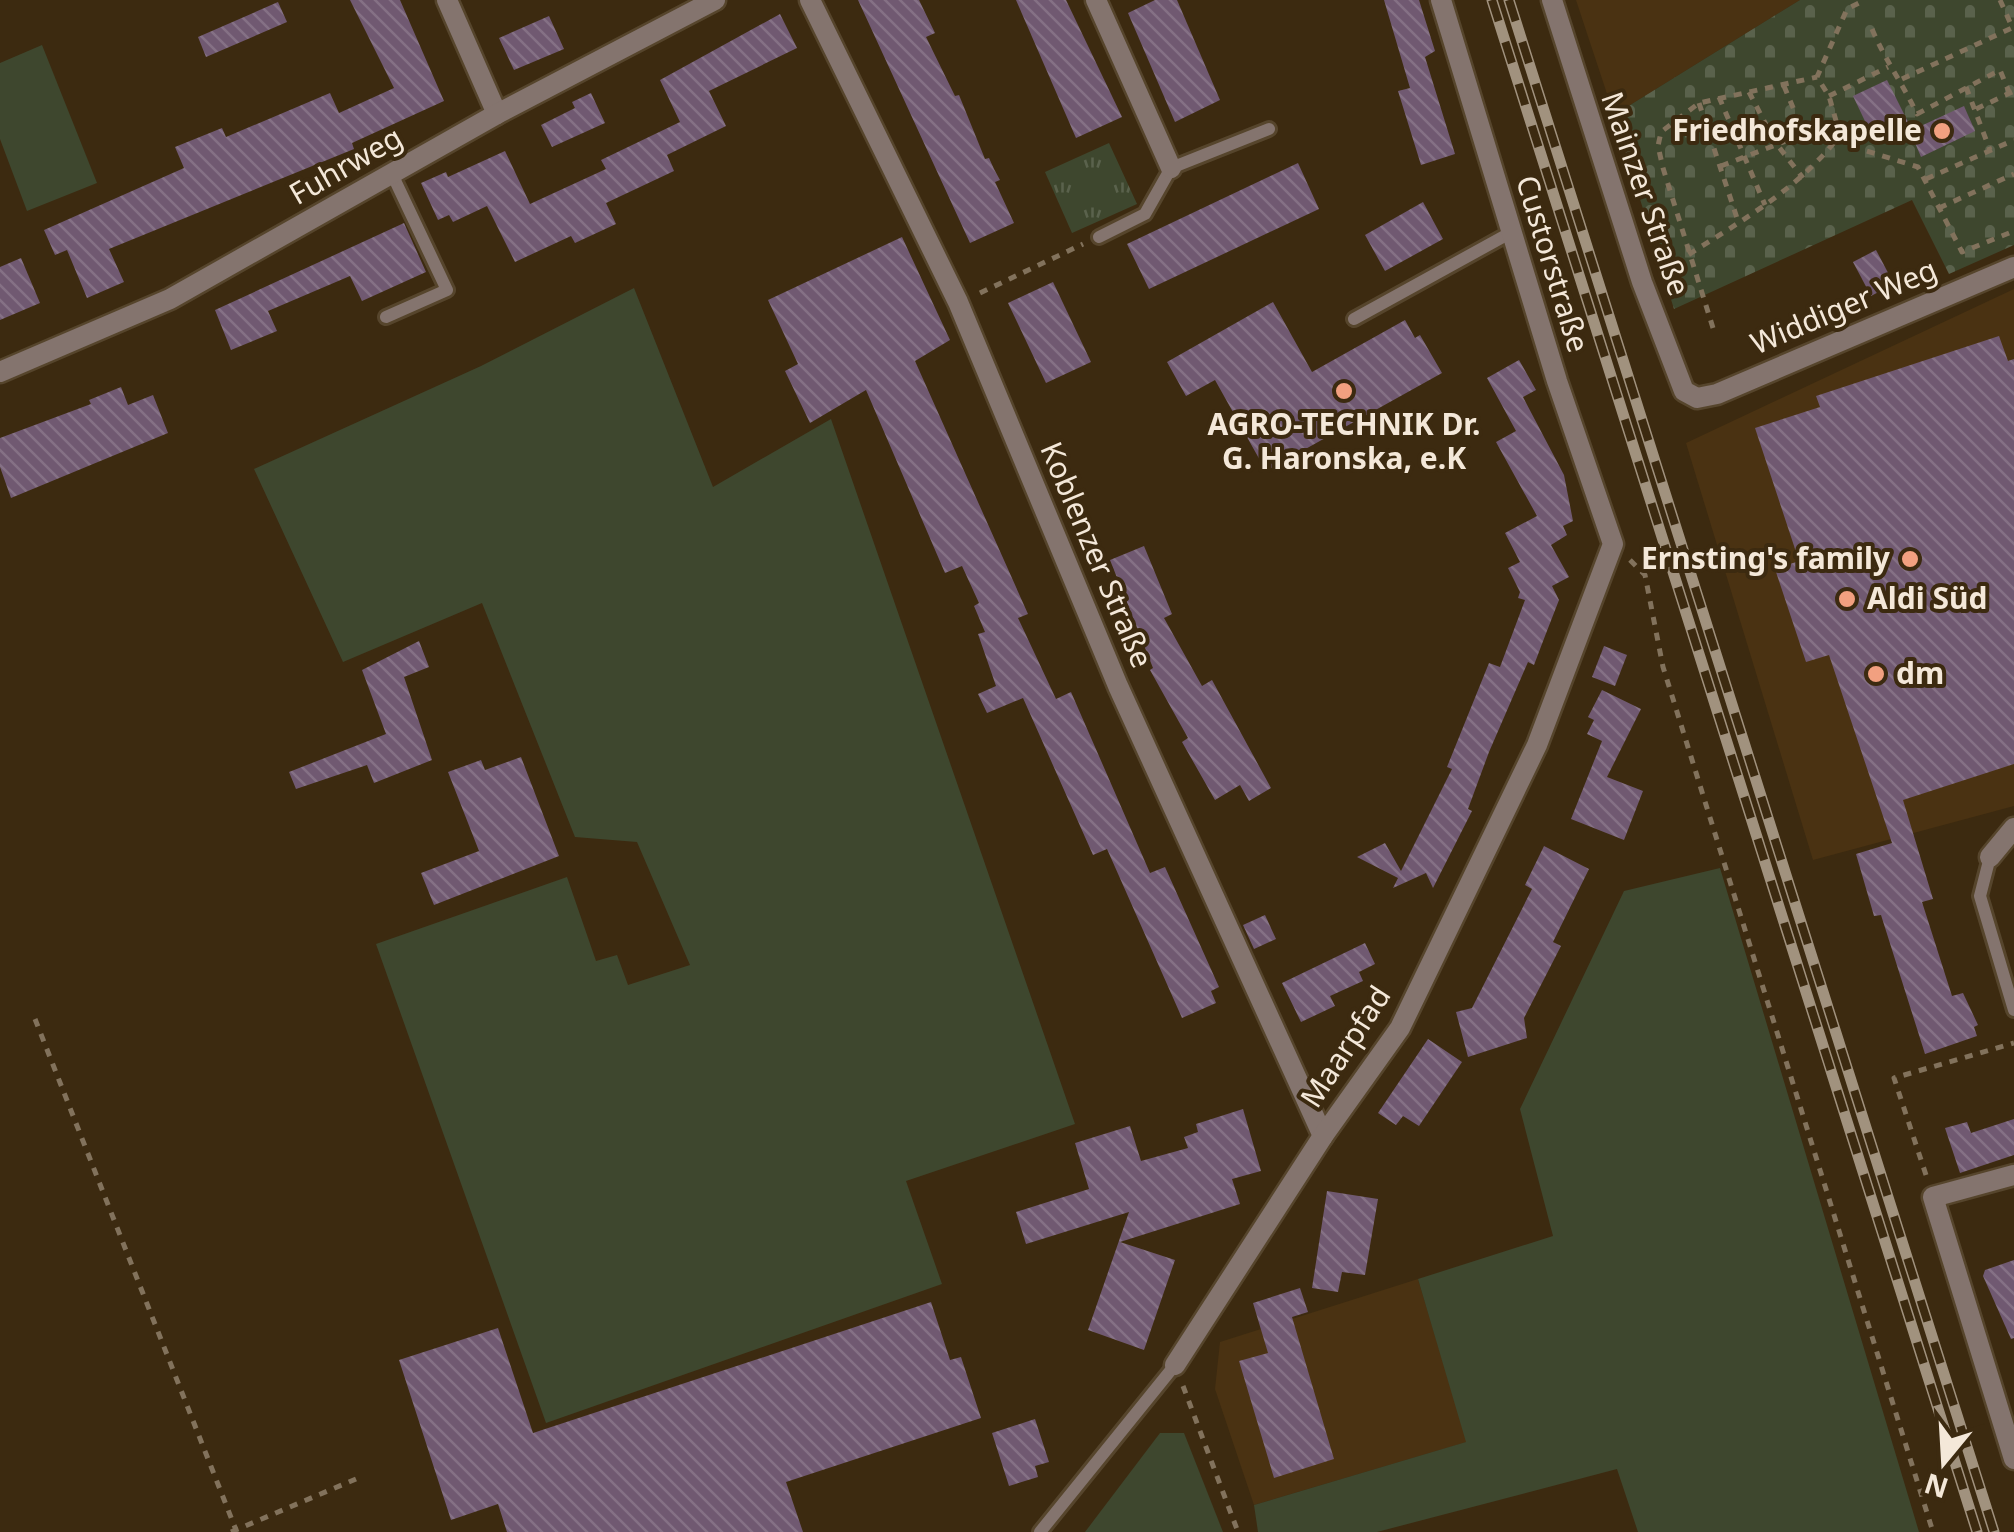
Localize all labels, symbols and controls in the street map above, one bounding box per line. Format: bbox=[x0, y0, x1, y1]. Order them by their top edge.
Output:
street label: Mainzer Straße bbox=[1592, 86, 1701, 301]
place label: Friedhofskapelle bbox=[1672, 109, 1922, 150]
street label: Fuhrweg bbox=[281, 116, 409, 213]
marker: Friedhofskapelle bbox=[1931, 120, 1953, 142]
street label: Custorstraße bbox=[1507, 170, 1600, 357]
street label: Widdiger Weg bbox=[1744, 248, 1943, 363]
marker: AGRO-TECHNIK Dr. G. Haronska, e.K bbox=[1333, 380, 1355, 402]
place label: AGRO-TECHNIK Dr. G. Haronska, e.K bbox=[1208, 403, 1480, 478]
street label: Koblenzer Straße bbox=[1031, 435, 1163, 674]
place label: Ernsting's family bbox=[1641, 537, 1891, 578]
marker: Ernsting's family bbox=[1899, 548, 1921, 570]
place label: Aldi Süd bbox=[1867, 577, 1987, 618]
marker: Aldi Süd bbox=[1836, 588, 1858, 610]
place label: dm bbox=[1896, 652, 1944, 693]
marker: dm bbox=[1865, 663, 1887, 685]
street label: Maarpfad bbox=[1290, 977, 1399, 1115]
north arrow bbox=[1894, 1412, 1994, 1512]
text: N bbox=[1919, 1465, 1953, 1508]

